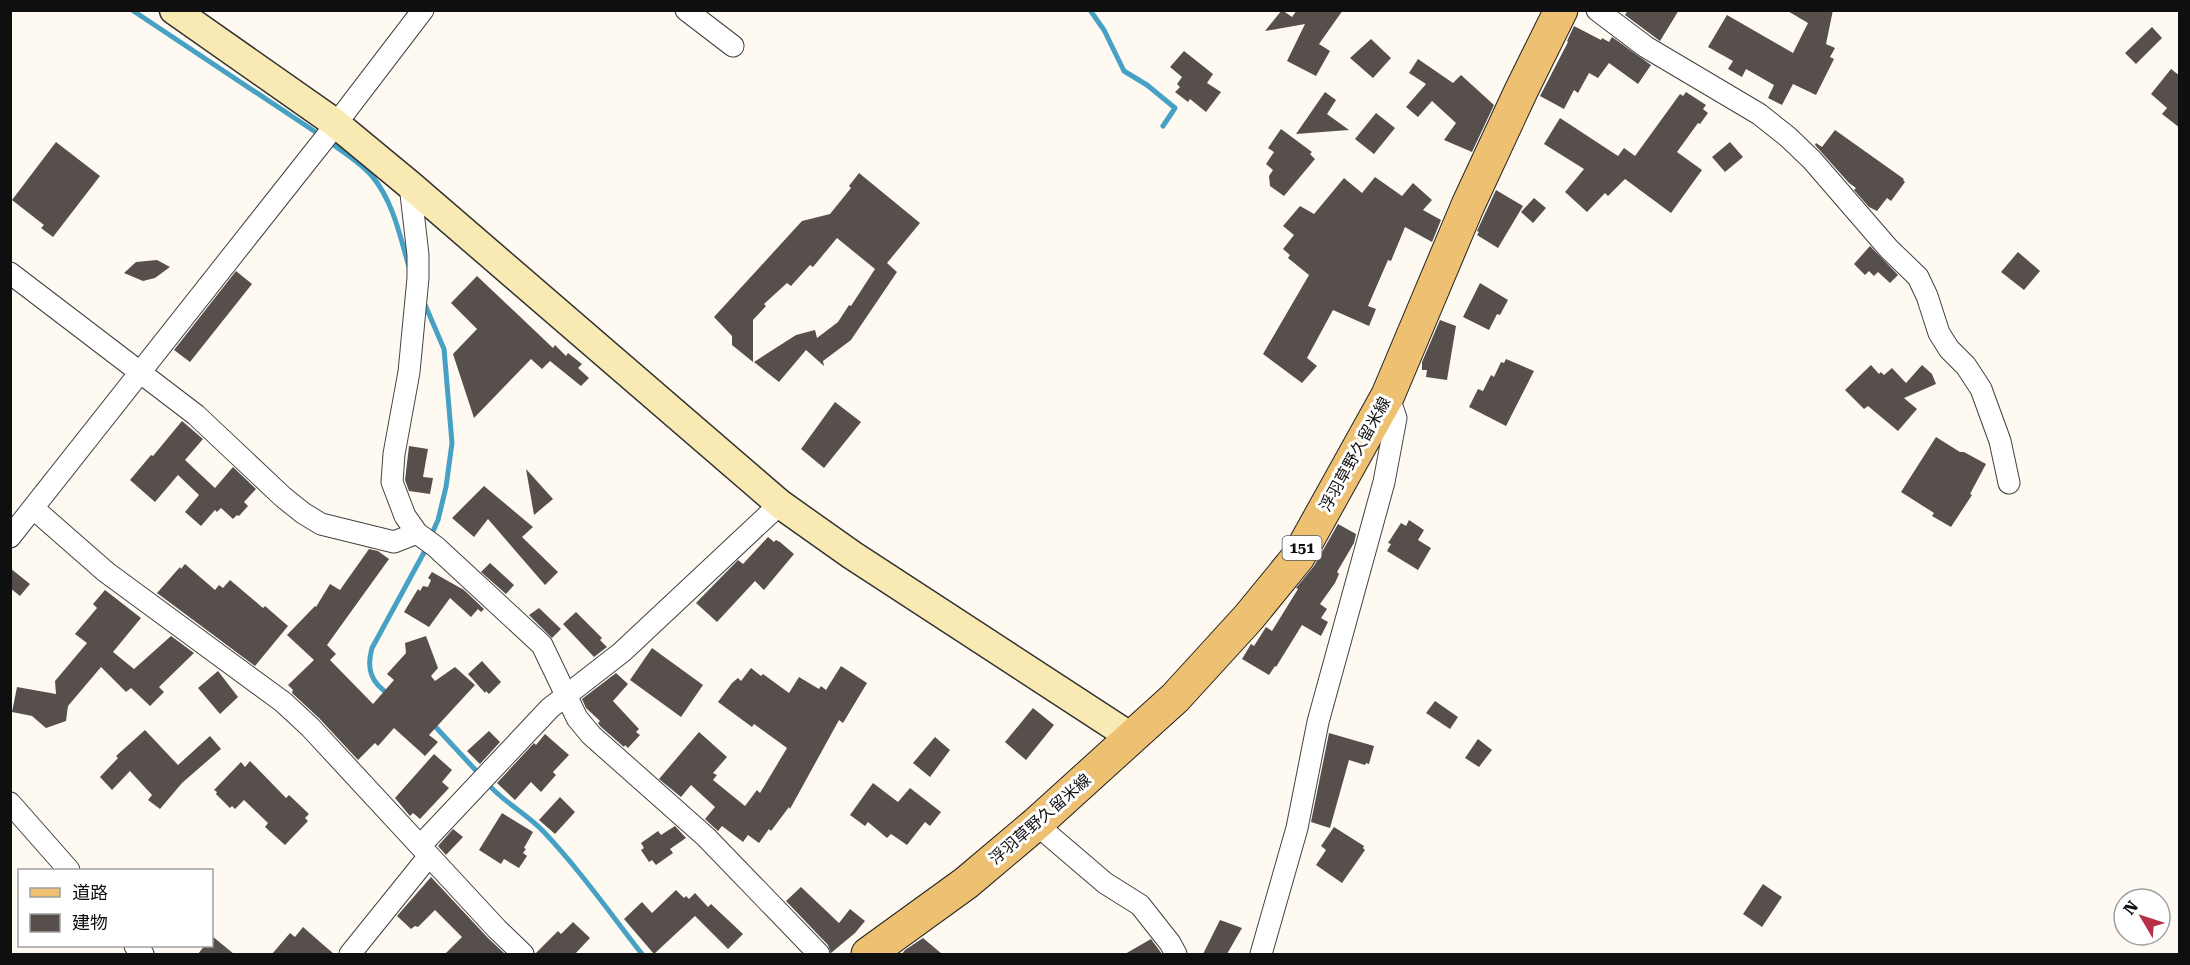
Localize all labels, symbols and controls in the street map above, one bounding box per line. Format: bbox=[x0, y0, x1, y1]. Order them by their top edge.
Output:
street label: 浮羽草野久留米線 bbox=[1316, 393, 1394, 515]
road number: 151 bbox=[1282, 536, 1322, 560]
street label: 浮羽草野久留米線 bbox=[985, 770, 1095, 868]
legend bbox=[18, 869, 213, 947]
text: 道路 bbox=[72, 882, 108, 903]
north arrow bbox=[2112, 887, 2172, 947]
text: N bbox=[2119, 897, 2142, 919]
text: 建物 bbox=[72, 912, 108, 933]

